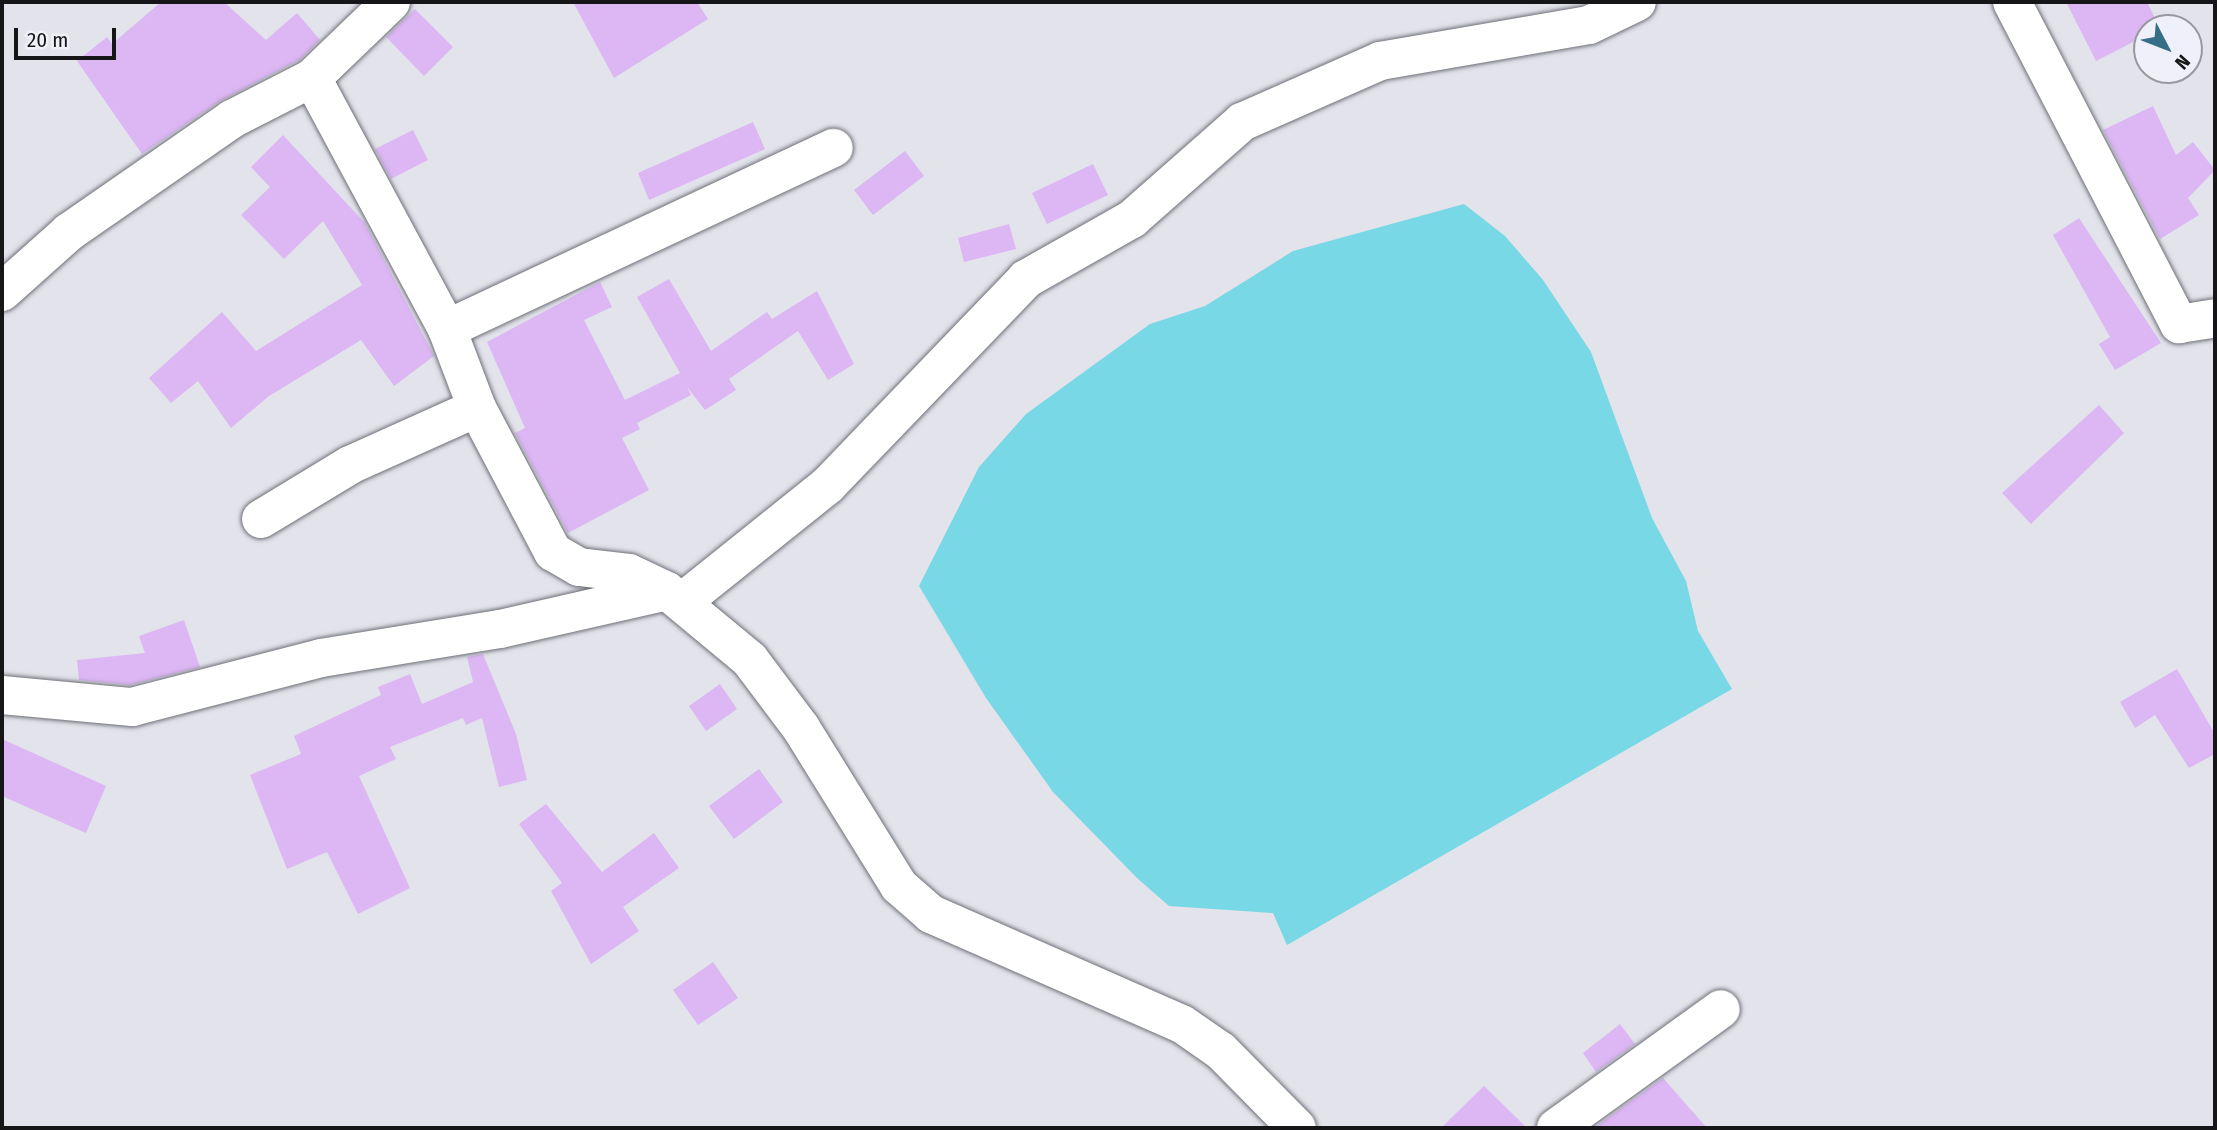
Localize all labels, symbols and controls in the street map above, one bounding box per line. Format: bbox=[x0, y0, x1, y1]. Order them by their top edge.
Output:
scale bar bbox=[18, 14, 119, 58]
north arrow bbox=[2133, 14, 2203, 84]
text: 20 m bbox=[27, 27, 68, 53]
text: N bbox=[2170, 50, 2195, 74]

